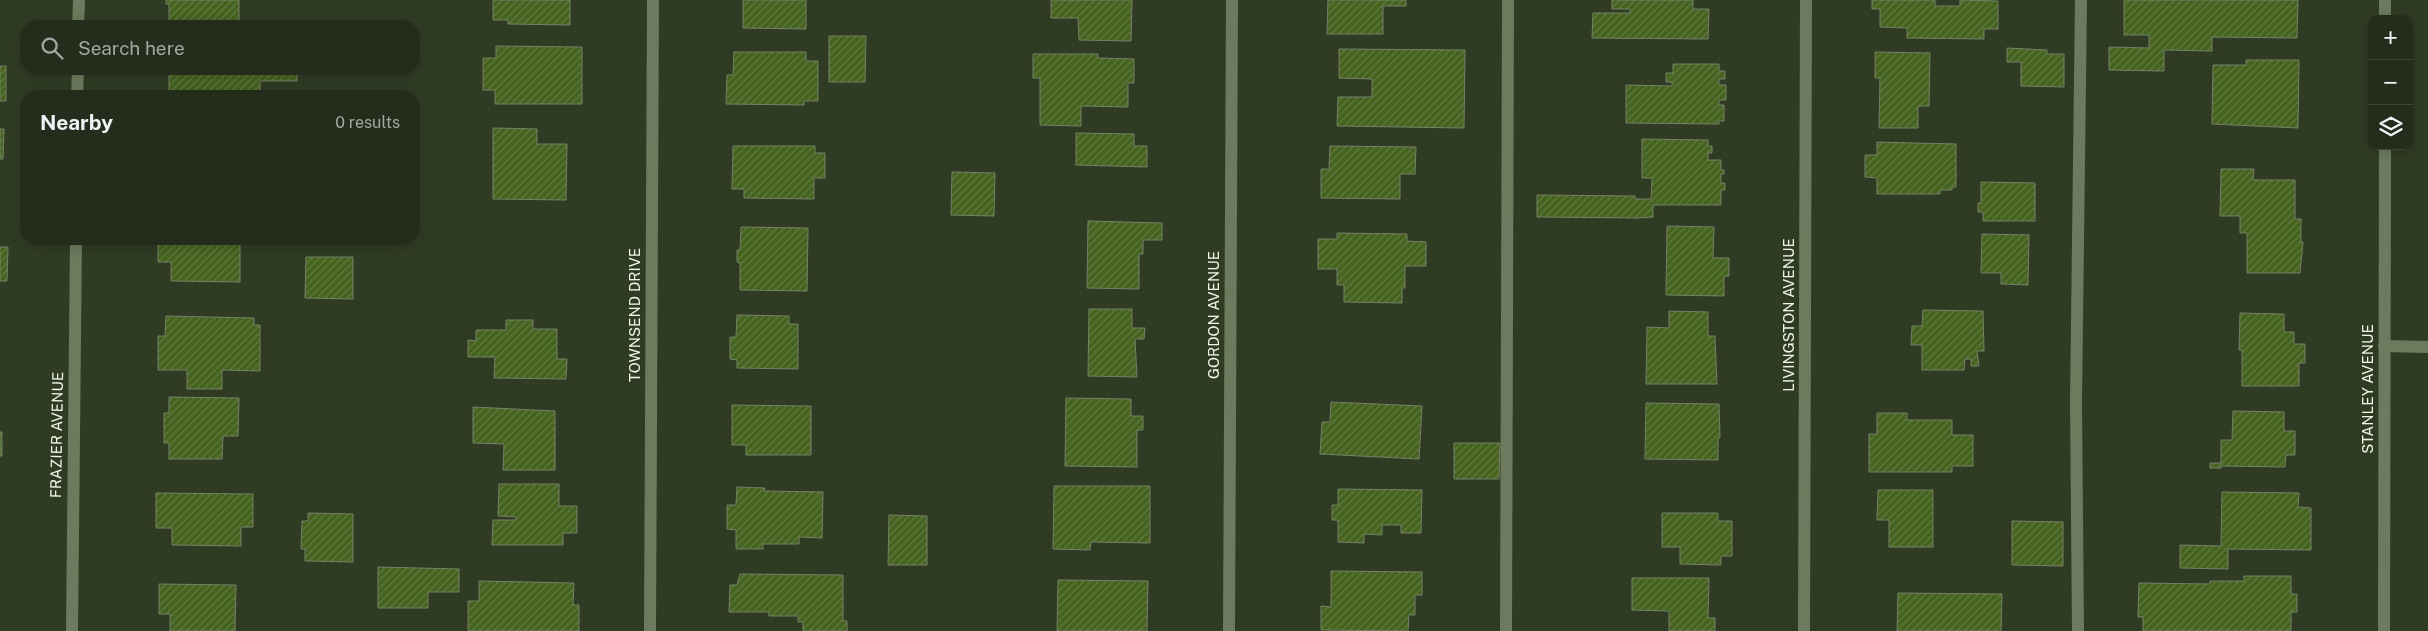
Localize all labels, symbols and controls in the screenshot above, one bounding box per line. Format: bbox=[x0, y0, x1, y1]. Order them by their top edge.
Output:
map controls bbox=[2368, 15, 2413, 150]
button: + bbox=[2368, 15, 2413, 60]
search box bbox=[20, 20, 420, 75]
icon: search bbox=[38, 34, 66, 62]
text: Search here bbox=[78, 37, 185, 59]
button: − bbox=[2368, 60, 2413, 105]
button: layers bbox=[2368, 105, 2413, 150]
text: Nearby bbox=[40, 110, 113, 135]
text: 0 results bbox=[335, 113, 400, 132]
street label: LIVINGSTON AVENUE bbox=[1780, 238, 1797, 392]
street label: TOWNSEND DRIVE bbox=[626, 248, 643, 382]
street label: GORDON AVENUE bbox=[1205, 251, 1222, 379]
street label: STANLEY AVENUE bbox=[2359, 324, 2376, 454]
street label: FRAZIER AVENUE bbox=[47, 372, 66, 498]

